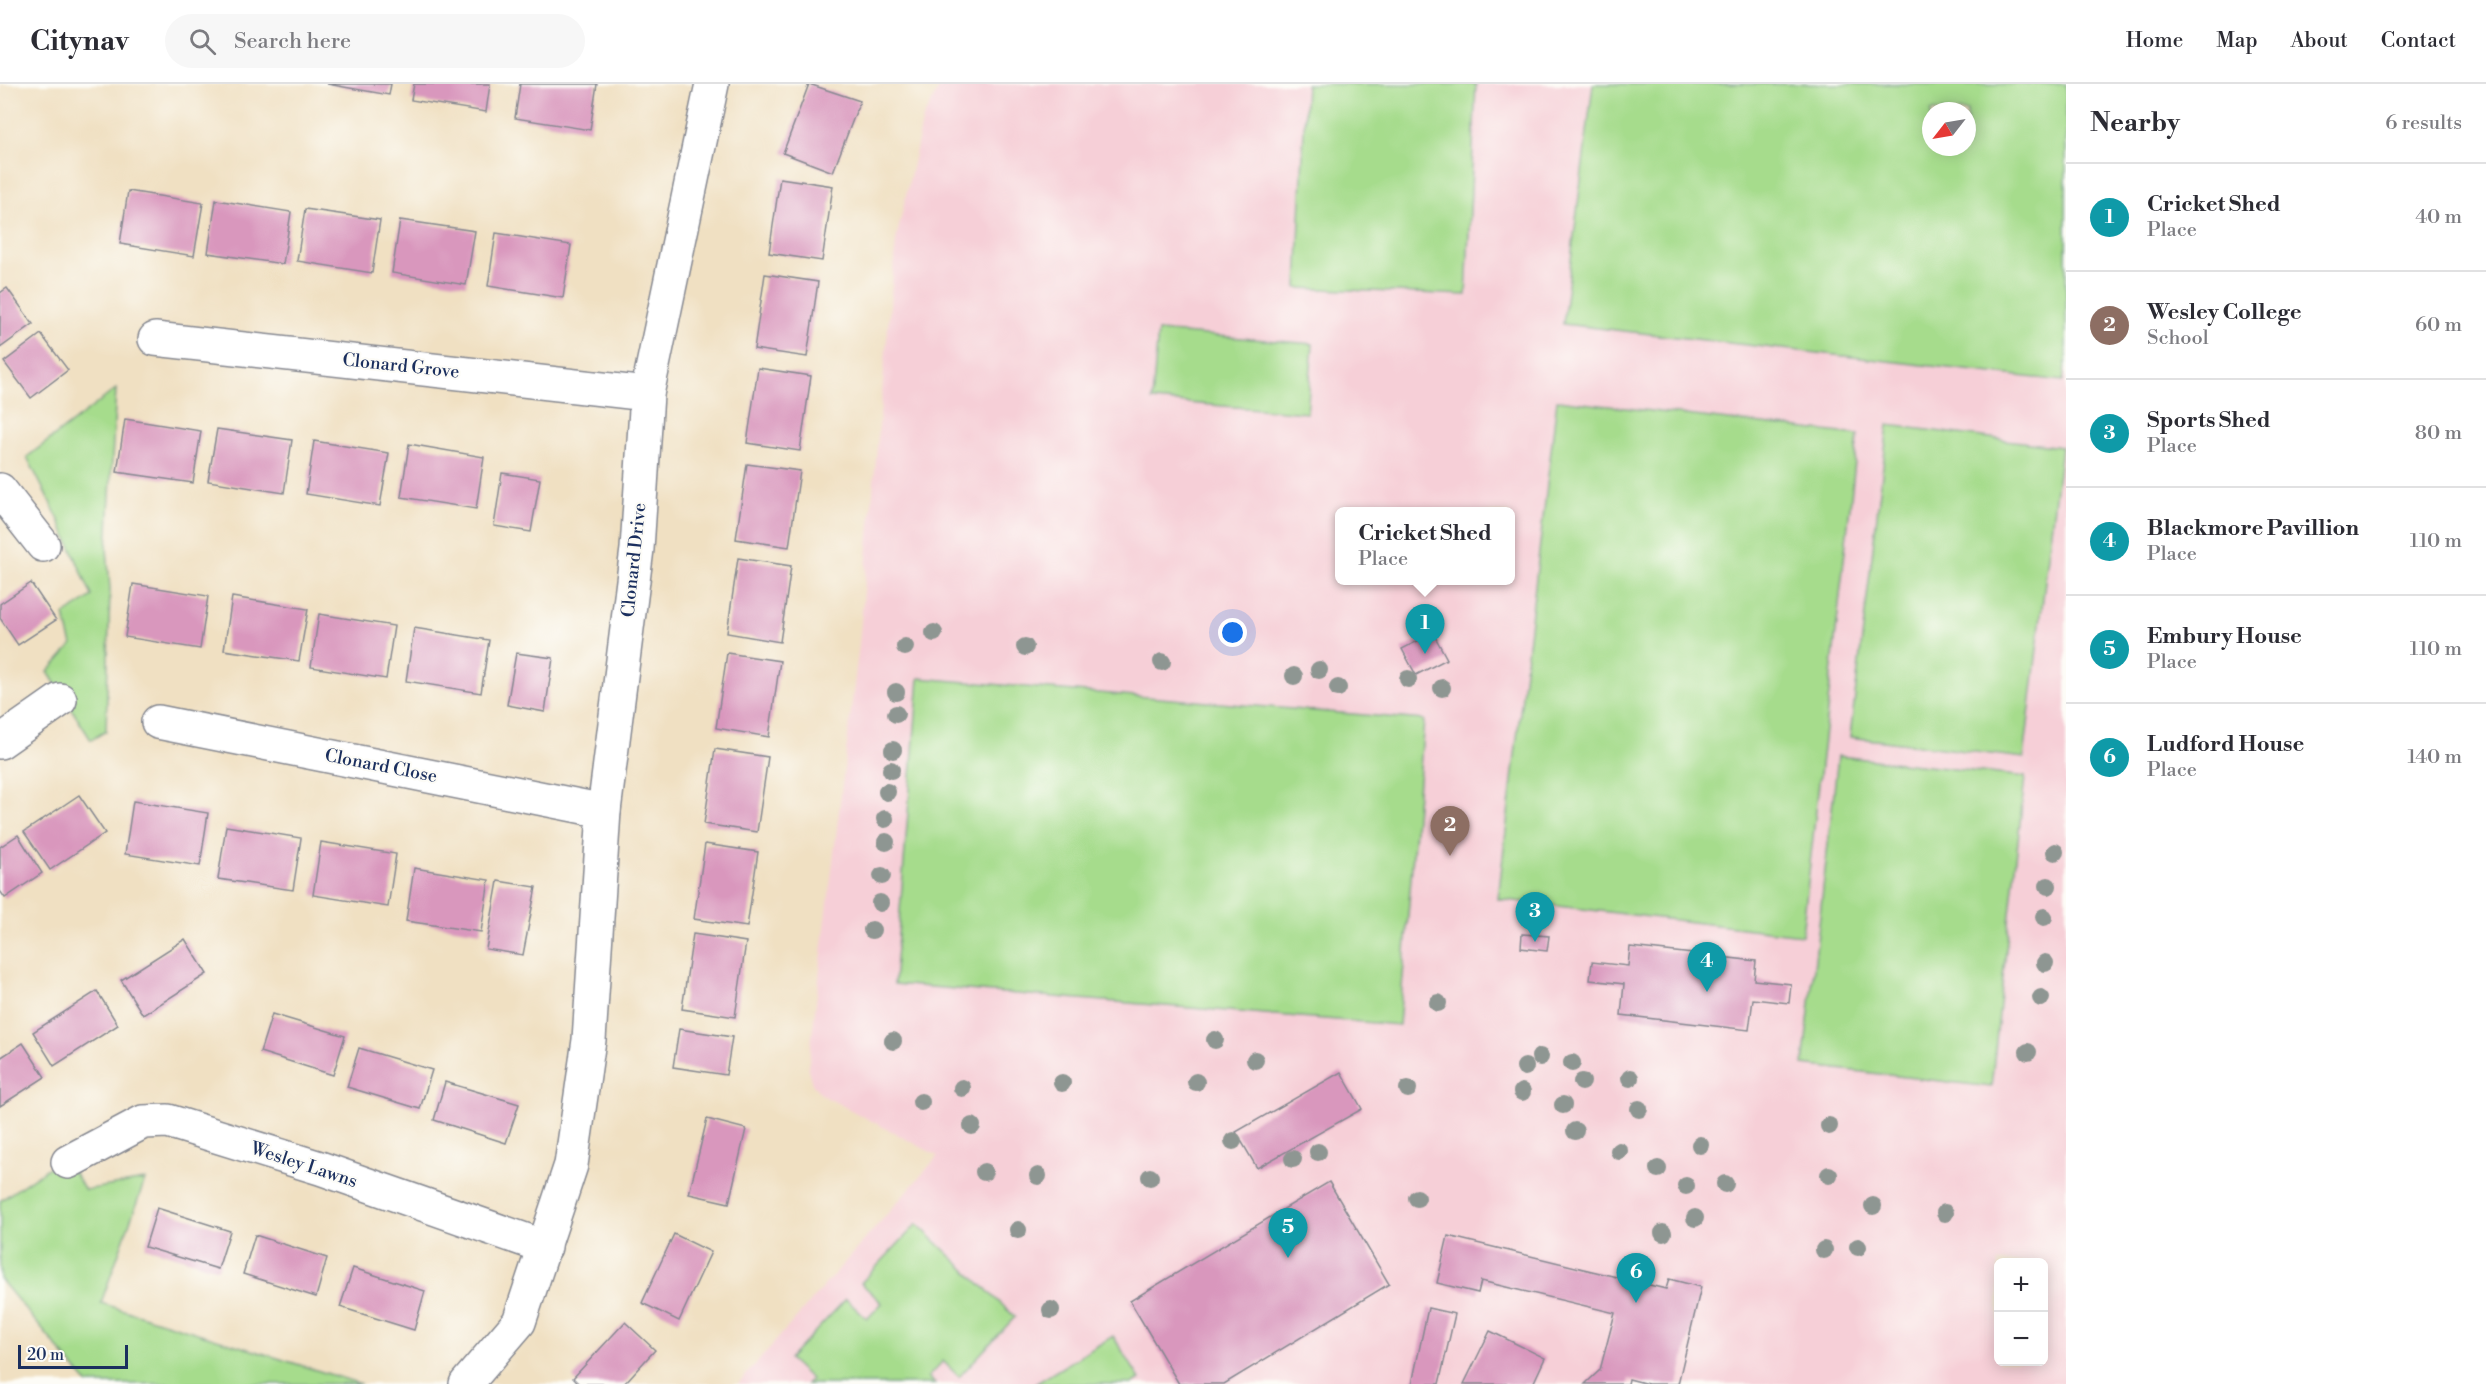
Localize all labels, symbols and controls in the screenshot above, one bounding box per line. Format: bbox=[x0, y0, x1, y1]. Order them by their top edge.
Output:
search box bbox=[165, 14, 585, 68]
text: Citynav bbox=[30, 24, 129, 59]
icon: search bbox=[186, 25, 219, 58]
text: Search here bbox=[234, 28, 351, 55]
text: Home bbox=[2126, 28, 2183, 54]
text: Map bbox=[2216, 28, 2258, 54]
text: About bbox=[2291, 28, 2348, 54]
text: Contact bbox=[2381, 28, 2456, 54]
north arrow bbox=[1922, 102, 1976, 156]
text: Nearby bbox=[2090, 107, 2180, 139]
text: 6 results bbox=[2385, 111, 2462, 136]
text: Cricket Shed bbox=[2147, 191, 2281, 218]
text: 1 bbox=[2105, 205, 2114, 230]
text: 40 m bbox=[2415, 205, 2462, 230]
text: Place bbox=[2147, 218, 2197, 243]
text: Wesley College bbox=[2147, 299, 2302, 326]
text: 2 bbox=[2103, 313, 2116, 338]
text: 60 m bbox=[2415, 313, 2462, 338]
text: School bbox=[2147, 326, 2209, 351]
street label: Clonard Grove bbox=[341, 348, 461, 384]
text: Sports Shed bbox=[2147, 407, 2271, 434]
text: 3 bbox=[2103, 421, 2116, 446]
text: 80 m bbox=[2415, 421, 2462, 446]
text: Place bbox=[2147, 434, 2197, 459]
street label: Clonard Drive bbox=[617, 502, 651, 618]
popup bbox=[1335, 507, 1515, 585]
text: Blackmore Pavillion bbox=[2147, 515, 2359, 542]
text: Cricket Shed bbox=[1358, 520, 1492, 547]
text: 4 bbox=[2103, 529, 2116, 554]
text: 110 m bbox=[2410, 529, 2462, 554]
text: Place bbox=[2147, 542, 2197, 567]
text: Place bbox=[1358, 547, 1408, 572]
pin: 1 bbox=[1406, 604, 1444, 654]
your location bbox=[1218, 618, 1247, 647]
text: Embury House bbox=[2147, 623, 2302, 650]
text: 5 bbox=[2103, 637, 2116, 662]
text: 110 m bbox=[2410, 637, 2462, 662]
text: Place bbox=[2147, 650, 2197, 675]
text: Ludford House bbox=[2147, 731, 2304, 758]
street label: Clonard Close bbox=[323, 744, 439, 788]
text: 6 bbox=[2103, 745, 2116, 770]
text: 140 m bbox=[2407, 745, 2462, 770]
text: Place bbox=[2147, 758, 2197, 783]
pin: 2 bbox=[1430, 806, 1470, 856]
pin: 3 bbox=[1516, 892, 1555, 942]
pin: 4 bbox=[1688, 942, 1726, 992]
street label: Wesley Lawns bbox=[247, 1137, 360, 1193]
pin: 5 bbox=[1268, 1208, 1308, 1258]
pin: 6 bbox=[1616, 1254, 1656, 1303]
map controls bbox=[1994, 1258, 2048, 1366]
button: + bbox=[1994, 1258, 2048, 1312]
button: − bbox=[1994, 1312, 2048, 1366]
scale bar bbox=[18, 1342, 128, 1370]
text: 20 m bbox=[27, 1345, 64, 1365]

